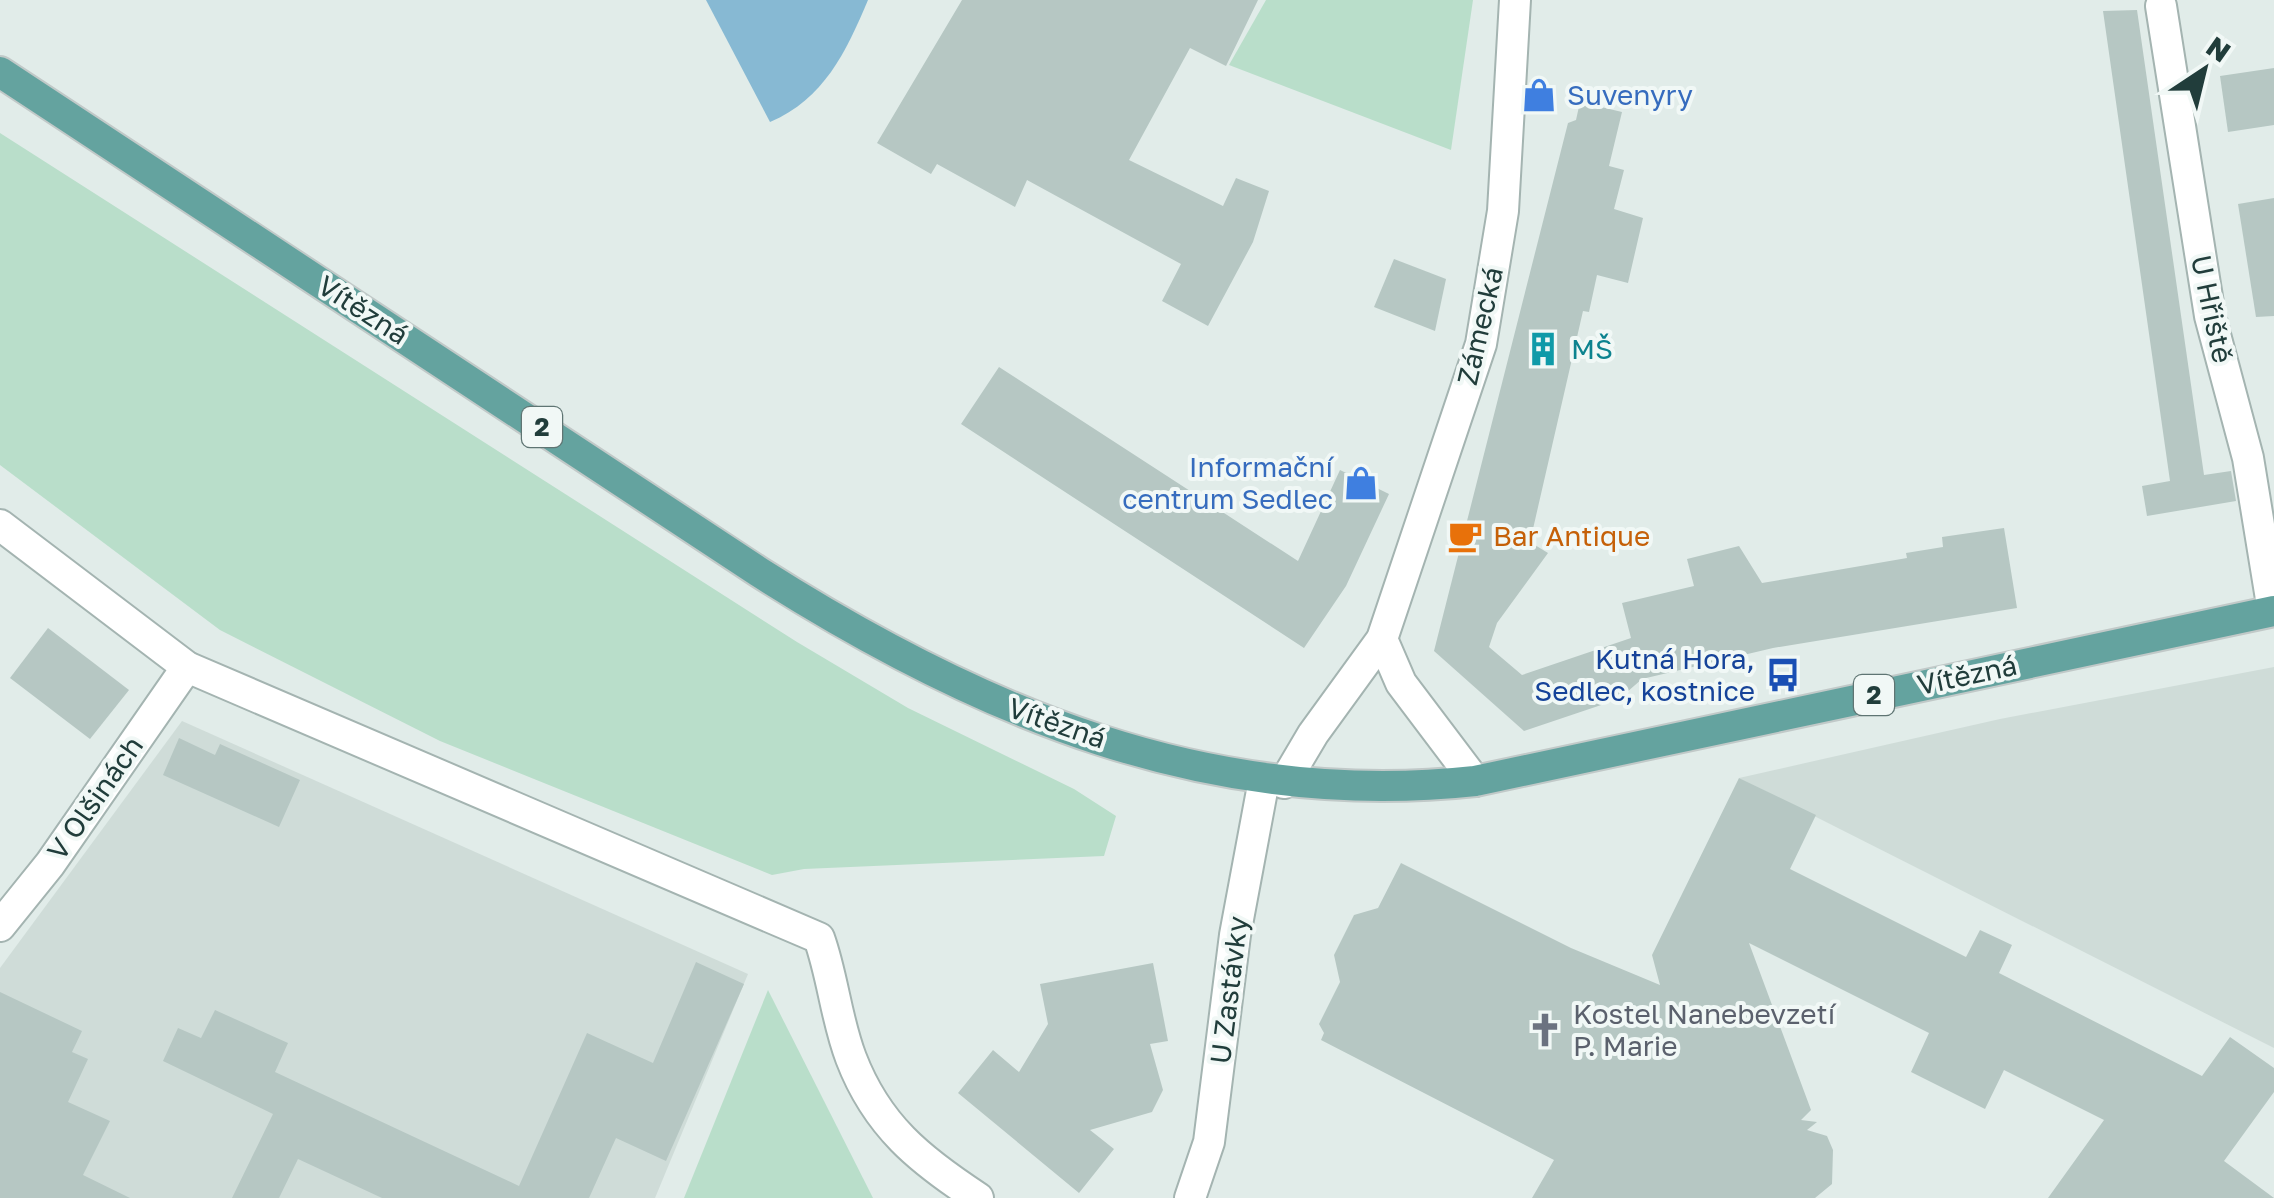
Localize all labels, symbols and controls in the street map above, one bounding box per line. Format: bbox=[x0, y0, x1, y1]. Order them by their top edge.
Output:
north arrow bbox=[2154, 20, 2254, 120]
text: N bbox=[2200, 29, 2237, 69]
shop icon: Suvenyry bbox=[1520, 76, 1558, 114]
place label: Suvenyry bbox=[1567, 78, 1693, 111]
street label: U Hřiště bbox=[2185, 252, 2240, 366]
street label: Zámecká bbox=[1450, 264, 1509, 388]
street label: Vítězná bbox=[312, 268, 415, 351]
building icon: MŠ bbox=[1524, 330, 1562, 368]
place label: MŠ bbox=[1571, 332, 1613, 365]
road number: 2 bbox=[522, 407, 562, 447]
place label: Informační centrum Sedlec bbox=[1122, 450, 1334, 515]
shop icon: Informační centrum Sedlec bbox=[1342, 464, 1380, 502]
cafe icon: Bar Antique bbox=[1446, 517, 1484, 555]
place label: Bar Antique bbox=[1493, 519, 1650, 552]
place label: Kutná Hora, Sedlec, kostnice bbox=[1534, 642, 1755, 707]
street label: Vítězná bbox=[1914, 648, 2020, 701]
bus stop icon: Kutná Hora, Sedlec, kostnice bbox=[1764, 656, 1802, 694]
road number: 2 bbox=[1854, 675, 1894, 715]
street label: Vítězná bbox=[1004, 690, 1110, 755]
street label: V Olšinách bbox=[40, 730, 149, 866]
street label: U Zastávky bbox=[1203, 914, 1254, 1066]
place label: Kostel Nanebevzetí P. Marie bbox=[1573, 997, 1837, 1062]
church icon: Kostel Nanebevzetí P. Marie bbox=[1526, 1011, 1564, 1049]

